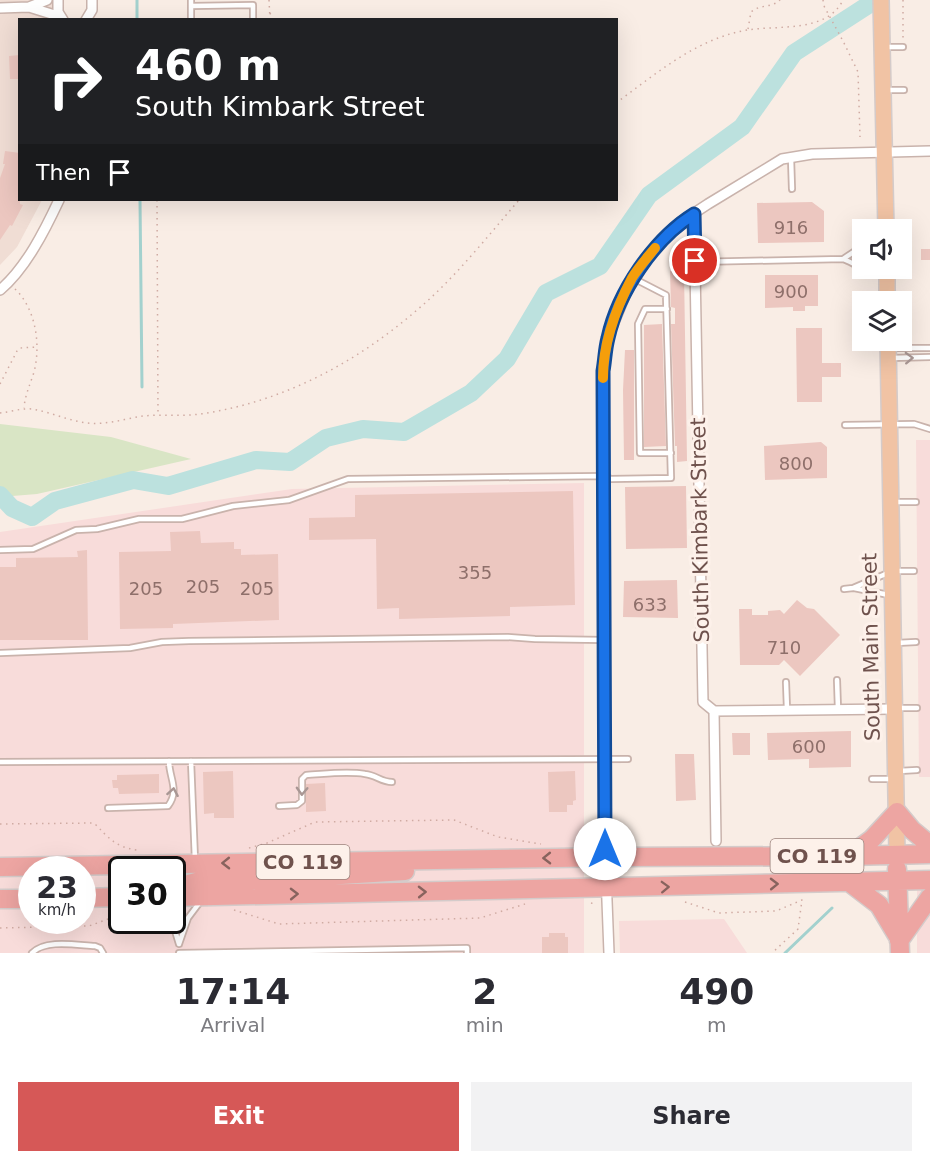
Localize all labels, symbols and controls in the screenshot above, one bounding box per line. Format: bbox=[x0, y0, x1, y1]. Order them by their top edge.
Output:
text: 460 m bbox=[135, 41, 281, 90]
icon: right bbox=[36, 42, 114, 120]
text: South Kimbark Street bbox=[135, 91, 425, 122]
icon: arrive bbox=[103, 156, 136, 189]
text: Then bbox=[36, 160, 91, 185]
house number: 916 bbox=[774, 217, 808, 238]
map controls bbox=[852, 219, 912, 351]
button: sound bbox=[852, 219, 912, 279]
pin bbox=[669, 235, 720, 286]
icon: arrive bbox=[678, 244, 711, 277]
house number: 900 bbox=[774, 281, 808, 302]
button: layers bbox=[852, 291, 912, 351]
one-way arrow bbox=[905, 352, 914, 364]
street label: South Kimbark Street bbox=[686, 417, 714, 643]
house number: 800 bbox=[779, 453, 813, 474]
street label: South Main Street bbox=[857, 553, 885, 741]
house number: 355 bbox=[458, 562, 492, 583]
house number: 205 bbox=[186, 576, 220, 597]
house number: 205 bbox=[129, 578, 163, 599]
house number: 205 bbox=[240, 578, 274, 599]
house number: 633 bbox=[633, 594, 667, 615]
house number: 710 bbox=[767, 637, 801, 658]
house number: 600 bbox=[792, 736, 826, 757]
one-way arrow bbox=[166, 787, 178, 797]
one-way arrow bbox=[295, 787, 308, 796]
position arrow bbox=[573, 817, 637, 881]
road number: CO 119 bbox=[770, 839, 864, 873]
road number: CO 119 bbox=[256, 845, 350, 879]
one-way arrow bbox=[542, 852, 551, 864]
speed limit sign: 30 bbox=[108, 856, 186, 934]
one-way arrow bbox=[221, 857, 230, 869]
text: 23 bbox=[36, 870, 78, 905]
one-way arrow bbox=[769, 878, 778, 890]
one-way arrow bbox=[661, 880, 670, 893]
one-way arrow bbox=[418, 885, 427, 898]
one-way arrow bbox=[289, 888, 298, 900]
text: km/h bbox=[38, 901, 76, 919]
text: 17:14 bbox=[176, 971, 290, 1012]
text: 2 bbox=[472, 971, 497, 1012]
text: 490 bbox=[679, 971, 754, 1012]
text: Arrival bbox=[200, 1013, 265, 1037]
text: min bbox=[466, 1013, 504, 1037]
text: m bbox=[707, 1013, 727, 1037]
button: Exit bbox=[18, 1082, 459, 1151]
button: Share bbox=[471, 1082, 912, 1151]

